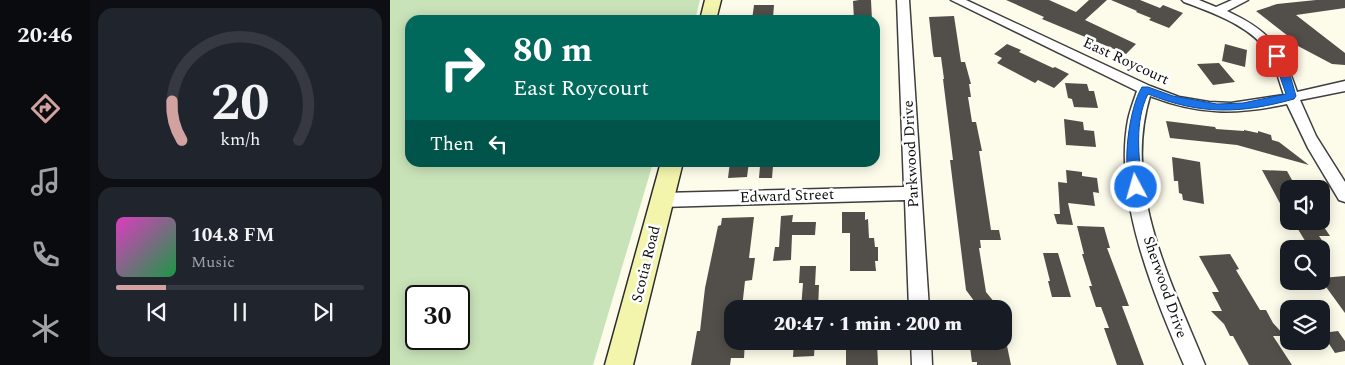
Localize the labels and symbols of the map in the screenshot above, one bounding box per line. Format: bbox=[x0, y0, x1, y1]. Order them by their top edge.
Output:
street label: East Roycourt bbox=[1079, 31, 1173, 91]
pin bbox=[1256, 35, 1298, 77]
street label: Parkwood Drive bbox=[897, 100, 925, 208]
position arrow bbox=[1109, 160, 1161, 212]
street label: Edward Street bbox=[740, 183, 834, 209]
street label: Scotia Road bbox=[625, 223, 667, 305]
street label: Sherwood Drive bbox=[1137, 233, 1193, 341]
speed limit sign: 30 bbox=[405, 285, 470, 350]

